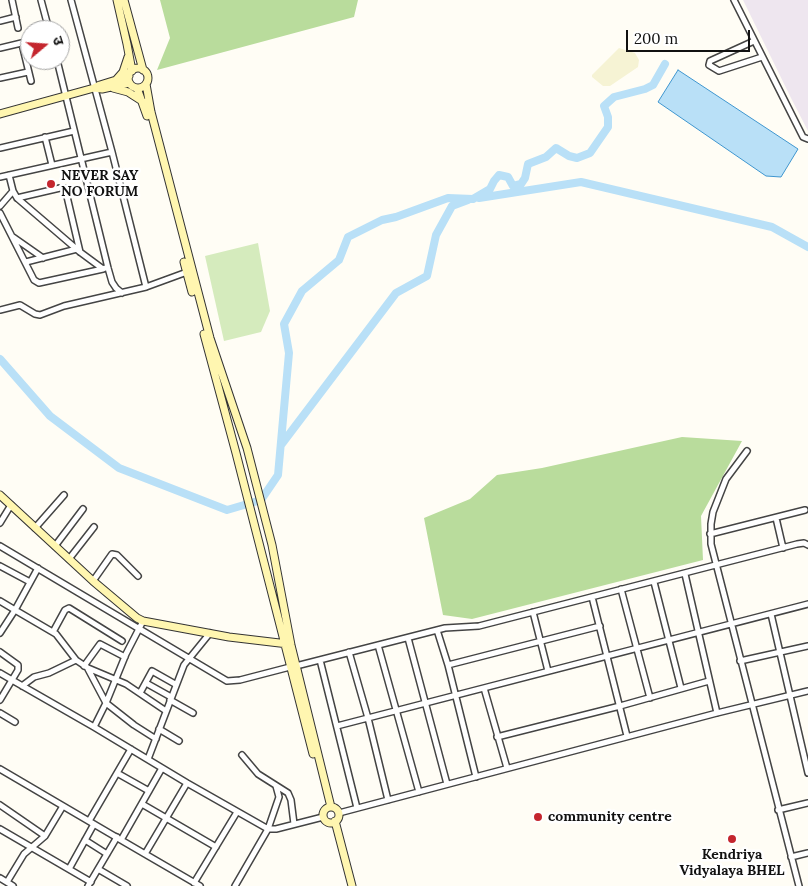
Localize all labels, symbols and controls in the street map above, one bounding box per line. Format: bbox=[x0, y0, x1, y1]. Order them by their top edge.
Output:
north arrow bbox=[20, 20, 70, 70]
scale bar bbox=[628, 20, 752, 52]
text: 200 m bbox=[634, 29, 678, 48]
text: उ bbox=[48, 34, 68, 47]
place label: NEVER SAY NO FORUM bbox=[61, 168, 138, 200]
marker: NEVER SAY NO FORUM bbox=[45, 178, 57, 190]
place label: community centre bbox=[548, 809, 672, 825]
marker: community centre bbox=[532, 811, 544, 823]
marker: Kendriya Vidyalaya BHEL bbox=[726, 833, 738, 845]
place label: Kendriya Vidyalaya BHEL bbox=[679, 847, 785, 880]

